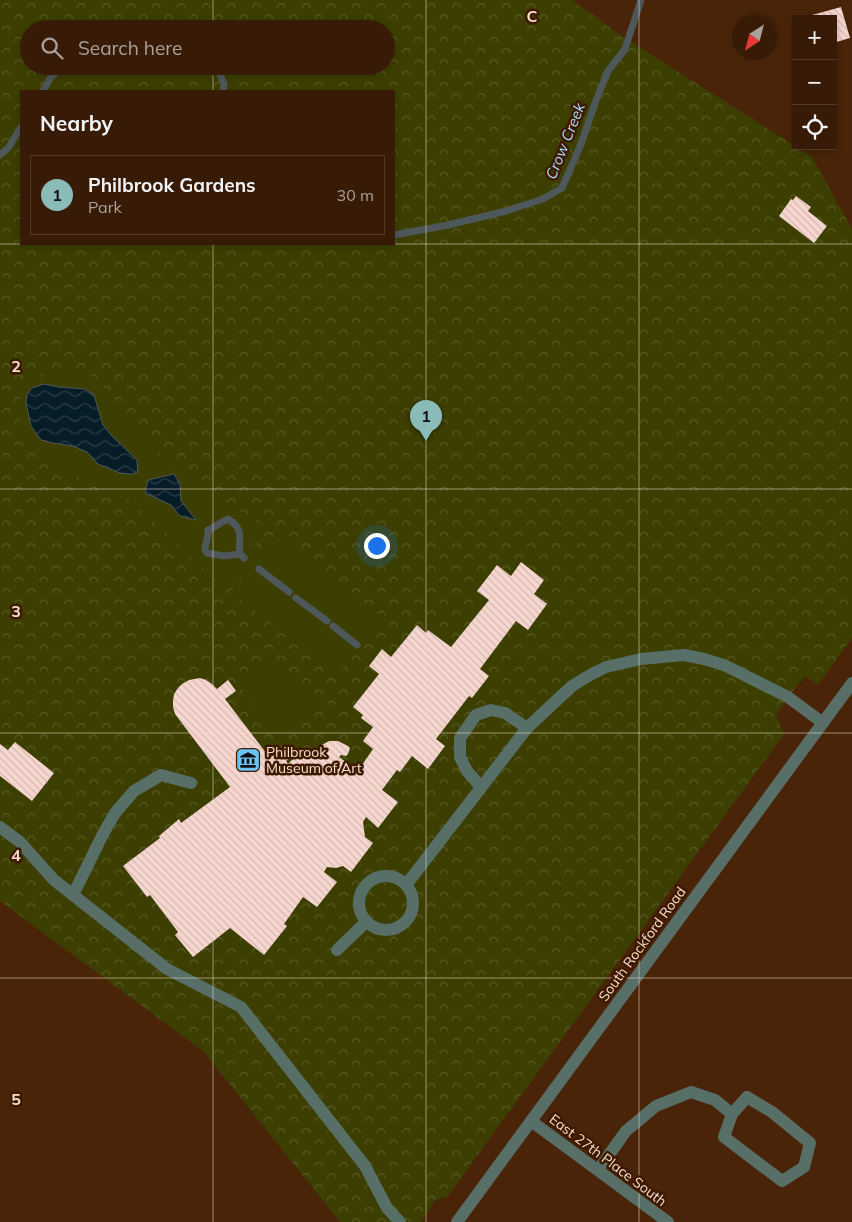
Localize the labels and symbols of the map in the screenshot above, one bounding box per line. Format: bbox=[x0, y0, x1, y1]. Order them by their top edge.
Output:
text: C bbox=[527, 6, 538, 26]
north arrow bbox=[732, 15, 777, 60]
water label: Crow Creek bbox=[541, 99, 589, 182]
text: 2 bbox=[11, 356, 21, 376]
pin: 1 bbox=[410, 400, 442, 441]
your location bbox=[364, 533, 390, 559]
text: 3 bbox=[11, 601, 21, 621]
place label: Philbrook Museum of Art bbox=[266, 743, 362, 777]
museum icon: Philbrook Museum of Art bbox=[235, 747, 261, 773]
text: 4 bbox=[11, 845, 21, 865]
street label: South Rockford Road bbox=[594, 883, 690, 1005]
text: 5 bbox=[11, 1089, 21, 1109]
street label: East 27th Place South bbox=[546, 1110, 670, 1210]

